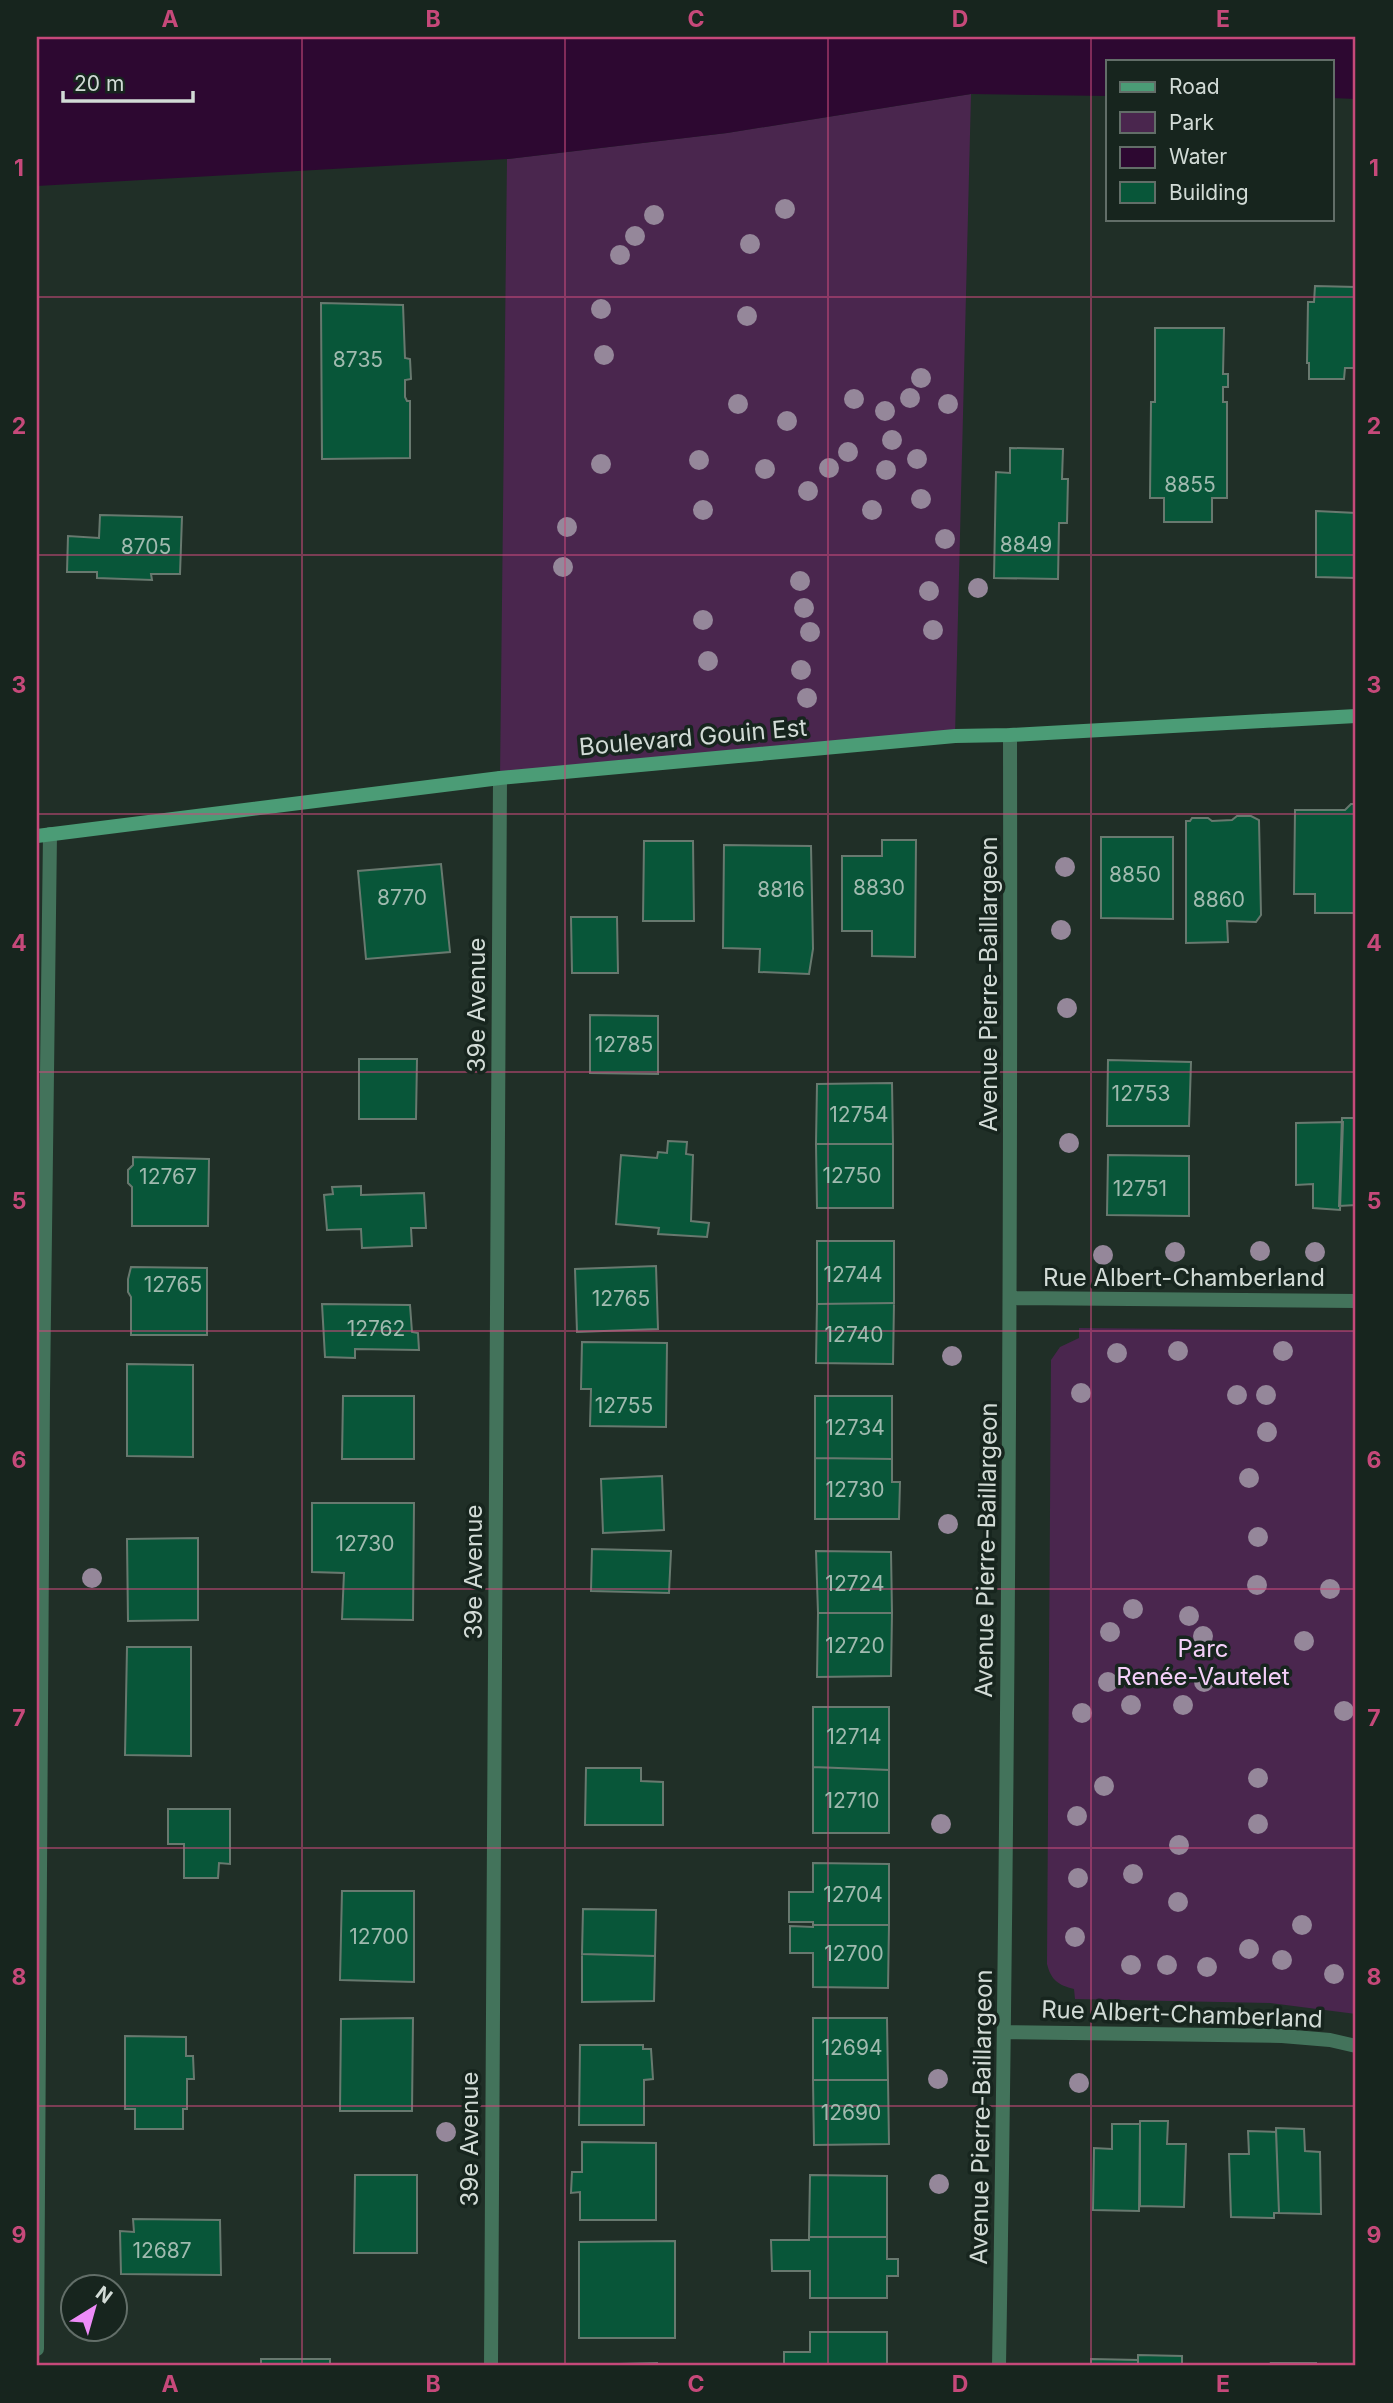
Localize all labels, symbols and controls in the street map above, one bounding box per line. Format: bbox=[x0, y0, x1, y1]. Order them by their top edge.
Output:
text: A bbox=[161, 5, 179, 33]
text: B bbox=[425, 5, 441, 33]
text: C bbox=[687, 5, 705, 33]
text: D bbox=[952, 5, 968, 33]
text: E bbox=[1216, 5, 1230, 33]
scale bar bbox=[63, 60, 192, 104]
legend bbox=[1106, 60, 1334, 220]
text: 20 m bbox=[74, 71, 124, 96]
text: Road bbox=[1169, 74, 1220, 99]
text: Park bbox=[1169, 110, 1214, 135]
text: Water bbox=[1169, 144, 1227, 169]
text: 1 bbox=[14, 154, 24, 182]
text: 1 bbox=[1369, 154, 1379, 182]
text: Building bbox=[1169, 180, 1249, 205]
house number: 8735 bbox=[333, 347, 383, 372]
text: 2 bbox=[12, 412, 26, 440]
text: 2 bbox=[1367, 412, 1381, 440]
house number: 8855 bbox=[1164, 472, 1216, 497]
house number: 8849 bbox=[1000, 532, 1052, 557]
house number: 8705 bbox=[121, 534, 171, 559]
text: 3 bbox=[12, 671, 26, 699]
text: 3 bbox=[1367, 671, 1381, 699]
street label: Boulevard Gouin Est bbox=[578, 713, 808, 761]
street label: Avenue Pierre-Baillargeon bbox=[974, 836, 1003, 1132]
house number: 8850 bbox=[1109, 862, 1161, 887]
house number: 8830 bbox=[853, 875, 905, 900]
house number: 8816 bbox=[757, 877, 805, 902]
house number: 8770 bbox=[377, 885, 427, 910]
house number: 8860 bbox=[1193, 887, 1245, 912]
text: 4 bbox=[11, 929, 27, 957]
text: 4 bbox=[1366, 929, 1382, 957]
street label: 39e Avenue bbox=[462, 938, 491, 1072]
house number: 12785 bbox=[595, 1032, 653, 1057]
house number: 12753 bbox=[1112, 1081, 1170, 1106]
house number: 12754 bbox=[829, 1102, 889, 1127]
house number: 12750 bbox=[822, 1163, 882, 1188]
house number: 12767 bbox=[139, 1164, 197, 1189]
house number: 12751 bbox=[1113, 1176, 1167, 1201]
text: 5 bbox=[12, 1187, 26, 1215]
text: 5 bbox=[1367, 1187, 1381, 1215]
house number: 12744 bbox=[823, 1262, 883, 1287]
street label: Rue Albert-Chamberland bbox=[1043, 1263, 1325, 1292]
house number: 12765 bbox=[144, 1272, 202, 1297]
house number: 12765 bbox=[592, 1286, 650, 1311]
house number: 12762 bbox=[347, 1316, 405, 1341]
house number: 12740 bbox=[825, 1322, 883, 1347]
house number: 12755 bbox=[595, 1393, 653, 1418]
street label: Avenue Pierre-Baillargeon bbox=[969, 1402, 1003, 1698]
house number: 12734 bbox=[825, 1415, 885, 1440]
text: 6 bbox=[12, 1446, 26, 1474]
text: 6 bbox=[1367, 1446, 1381, 1474]
house number: 12730 bbox=[825, 1477, 885, 1502]
street label: 39e Avenue bbox=[459, 1505, 488, 1639]
house number: 12730 bbox=[335, 1531, 395, 1556]
house number: 12724 bbox=[825, 1571, 885, 1596]
house number: 12720 bbox=[825, 1633, 885, 1658]
park label: Parc Renée-Vautelet bbox=[1116, 1634, 1290, 1691]
text: 7 bbox=[12, 1704, 26, 1732]
text: 7 bbox=[1367, 1704, 1381, 1732]
house number: 12714 bbox=[826, 1724, 882, 1749]
house number: 12710 bbox=[824, 1788, 880, 1813]
house number: 12704 bbox=[823, 1882, 883, 1907]
house number: 12700 bbox=[349, 1924, 409, 1949]
house number: 12700 bbox=[824, 1941, 884, 1966]
text: 8 bbox=[12, 1963, 26, 1991]
text: 8 bbox=[1367, 1963, 1381, 1991]
street label: Avenue Pierre-Baillargeon bbox=[964, 1969, 998, 2265]
street label: Rue Albert-Chamberland bbox=[1041, 1995, 1323, 2033]
house number: 12694 bbox=[822, 2035, 882, 2060]
street label: 39e Avenue bbox=[455, 2072, 484, 2206]
house number: 12690 bbox=[821, 2100, 881, 2125]
text: 9 bbox=[12, 2221, 26, 2249]
text: 9 bbox=[1367, 2221, 1381, 2249]
house number: 12687 bbox=[132, 2238, 192, 2263]
north arrow bbox=[60, 2274, 130, 2344]
text: N bbox=[91, 2281, 117, 2308]
text: A bbox=[161, 2370, 179, 2398]
text: B bbox=[425, 2370, 441, 2398]
text: C bbox=[687, 2370, 705, 2398]
text: D bbox=[952, 2370, 968, 2398]
text: E bbox=[1216, 2370, 1230, 2398]

